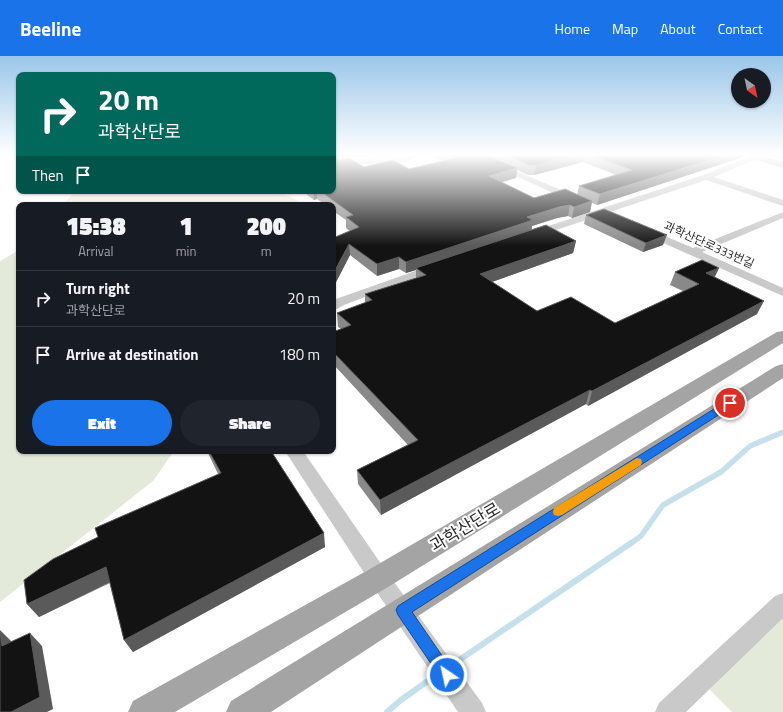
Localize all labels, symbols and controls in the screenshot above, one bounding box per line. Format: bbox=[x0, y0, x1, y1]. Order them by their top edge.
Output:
text: Beeline bbox=[20, 14, 81, 43]
text: Home bbox=[555, 18, 590, 39]
text: Map bbox=[612, 18, 638, 39]
text: About bbox=[660, 18, 696, 39]
text: Contact bbox=[718, 18, 763, 39]
north arrow bbox=[731, 68, 771, 108]
map controls bbox=[731, 68, 771, 108]
text: 20 m bbox=[98, 78, 159, 121]
icon: right bbox=[32, 88, 84, 140]
text: 과학산단로 bbox=[98, 118, 181, 145]
text: Then bbox=[32, 164, 64, 187]
icon: arrive bbox=[72, 164, 94, 186]
text: 15:38 bbox=[66, 208, 126, 244]
text: 1 bbox=[179, 208, 193, 244]
text: 200 bbox=[246, 208, 286, 244]
street label: 과학산단로333번길 bbox=[661, 216, 758, 273]
text: Arrival bbox=[78, 241, 113, 261]
text: min bbox=[176, 241, 196, 261]
text: m bbox=[261, 241, 272, 261]
text: Turn right bbox=[66, 277, 130, 300]
text: 20 m bbox=[287, 287, 320, 310]
icon: right bbox=[32, 288, 54, 310]
text: 과학산단로 bbox=[66, 300, 126, 320]
text: Arrive at destination bbox=[66, 343, 199, 366]
text: 180 m bbox=[279, 343, 320, 366]
icon: arrive bbox=[32, 344, 54, 366]
pin bbox=[713, 386, 747, 420]
icon: arrive bbox=[719, 392, 741, 414]
button: Exit bbox=[32, 400, 172, 446]
button: Share bbox=[180, 400, 320, 446]
street label: 과학산단로 bbox=[425, 496, 505, 558]
position arrow bbox=[426, 654, 468, 696]

